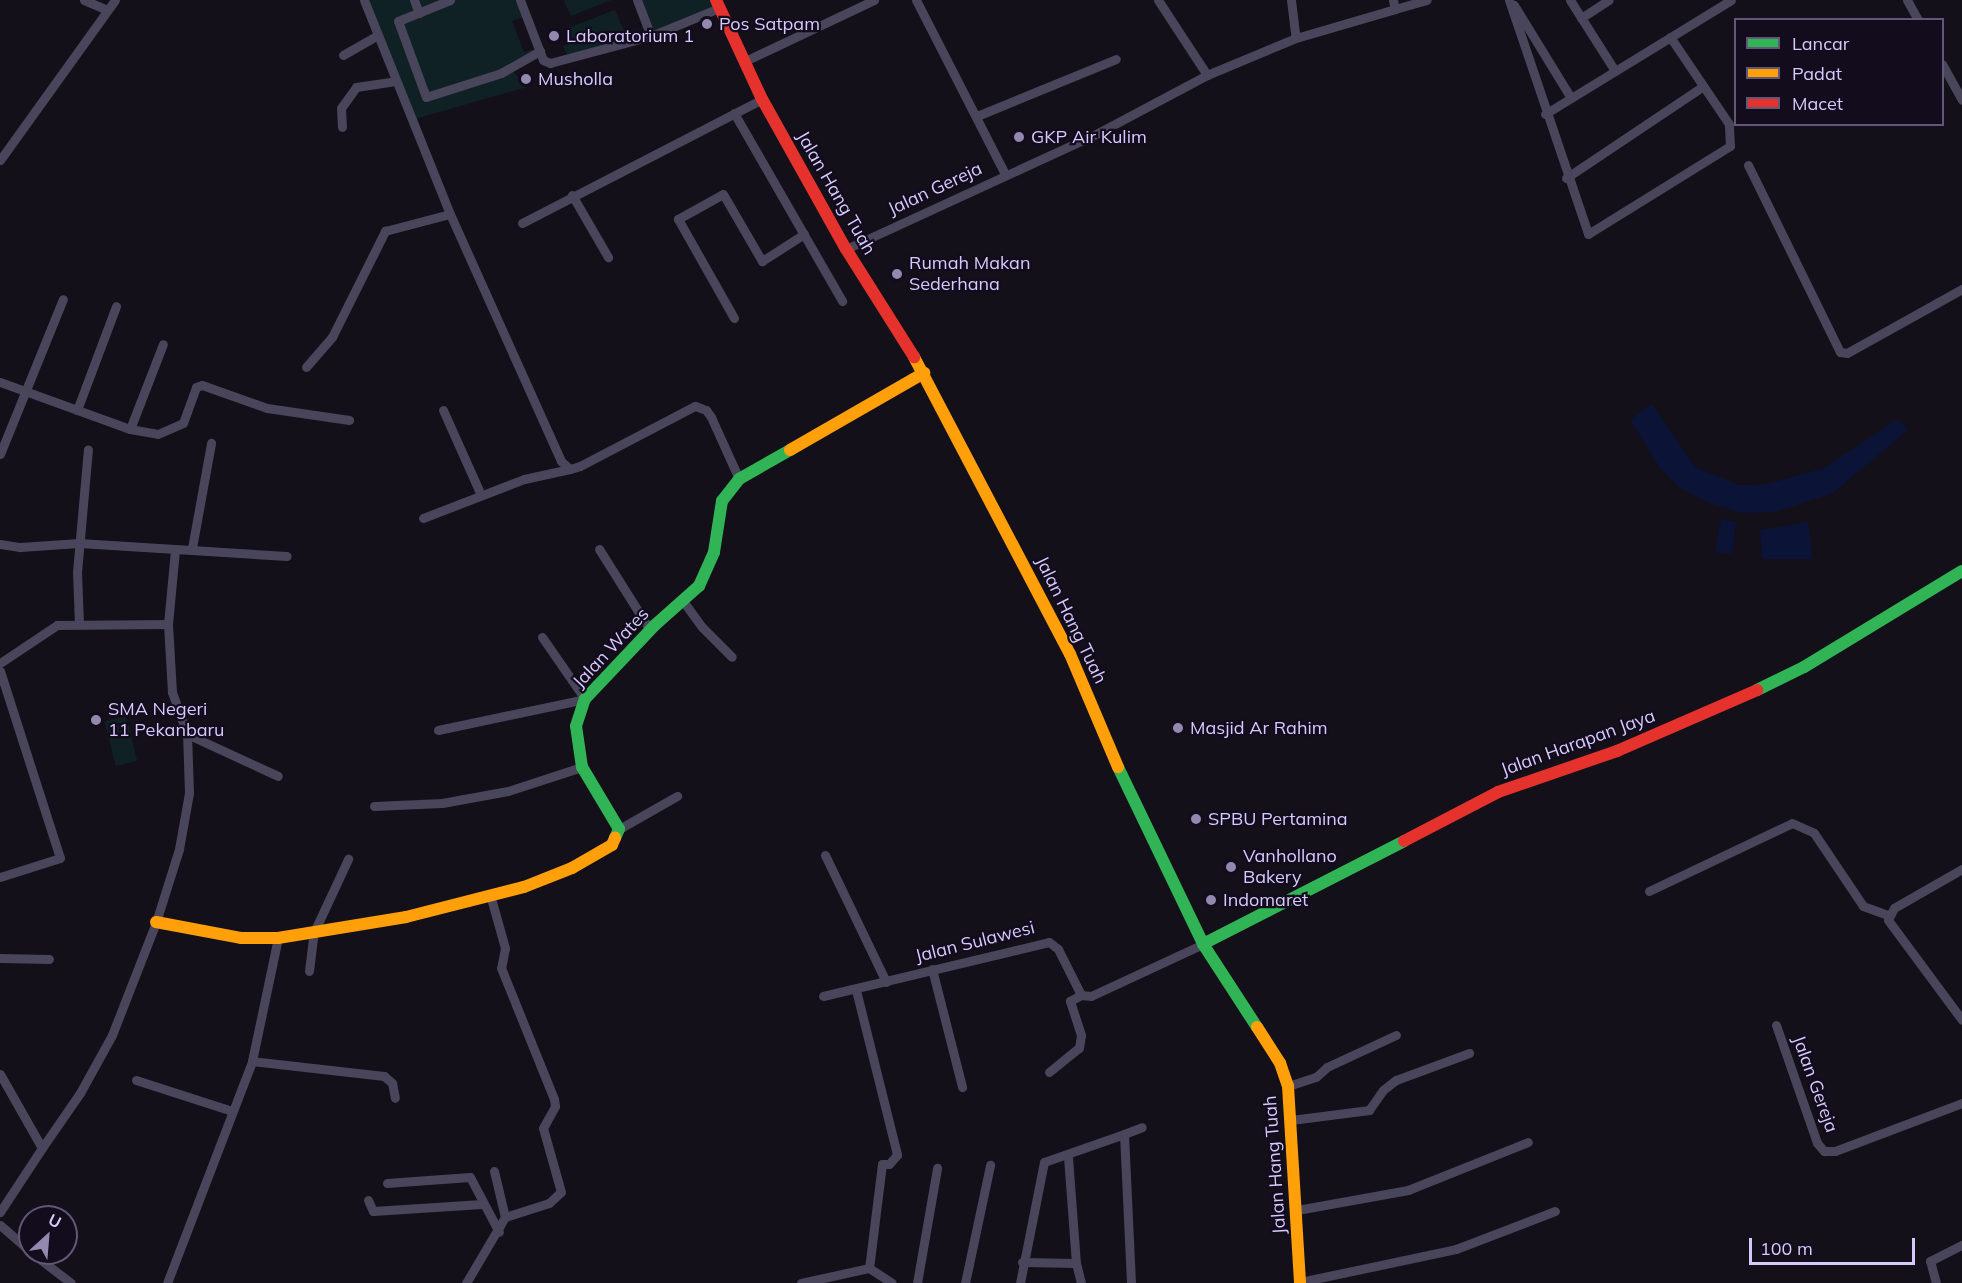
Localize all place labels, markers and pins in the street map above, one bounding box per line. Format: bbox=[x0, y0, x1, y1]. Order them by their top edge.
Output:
place label: Pos Satpam bbox=[719, 13, 820, 35]
marker: Pos Satpam bbox=[700, 17, 714, 31]
place label: Laboratorium 1 bbox=[566, 25, 694, 47]
marker: Laboratorium 1 bbox=[547, 29, 561, 43]
place label: Musholla bbox=[538, 68, 613, 90]
marker: Musholla bbox=[519, 72, 533, 86]
place label: GKP Air Kulim bbox=[1031, 126, 1147, 148]
marker: GKP Air Kulim bbox=[1012, 130, 1026, 144]
place label: Rumah Makan Sederhana bbox=[909, 253, 1030, 296]
marker: Rumah Makan Sederhana bbox=[890, 267, 904, 281]
place label: SMA Negeri 11 Pekanbaru bbox=[108, 699, 224, 742]
marker: SMA Negeri 11 Pekanbaru bbox=[89, 713, 103, 727]
place label: Masjid Ar Rahim bbox=[1190, 717, 1328, 739]
marker: Masjid Ar Rahim bbox=[1171, 721, 1185, 735]
place label: SPBU Pertamina bbox=[1208, 808, 1348, 830]
marker: SPBU Pertamina bbox=[1189, 812, 1203, 826]
place label: Vanhollano Bakery bbox=[1243, 846, 1337, 888]
marker: Vanhollano Bakery bbox=[1224, 860, 1238, 874]
place label: Indomaret bbox=[1223, 889, 1308, 911]
marker: Indomaret bbox=[1204, 893, 1218, 907]

